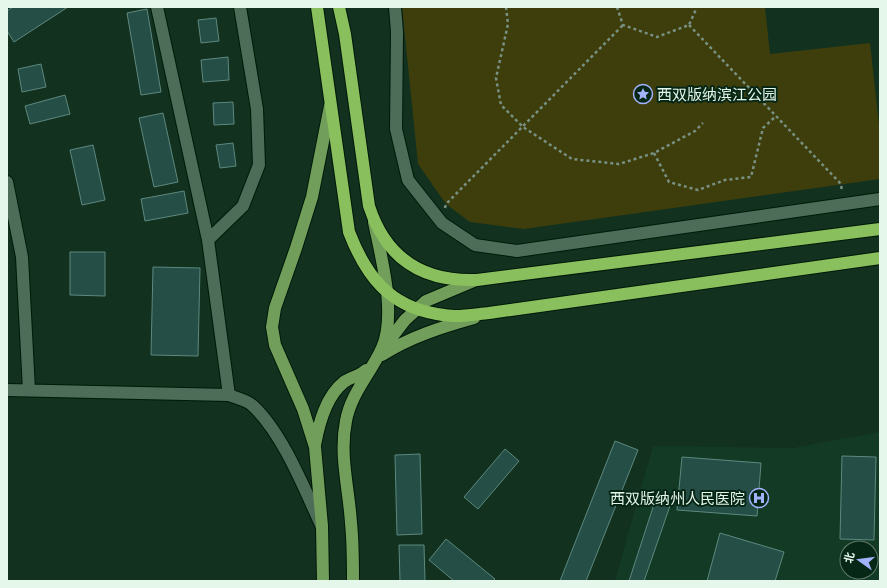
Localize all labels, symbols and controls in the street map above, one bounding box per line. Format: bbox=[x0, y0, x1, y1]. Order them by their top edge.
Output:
place icon: 西双版纳滨江公园 bbox=[632, 83, 654, 105]
place label: 西双版纳滨江公园 bbox=[657, 85, 777, 103]
hospital icon: 西双版纳州人民医院 bbox=[748, 487, 770, 509]
place label: 西双版纳州人民医院 bbox=[610, 489, 745, 507]
north arrow bbox=[839, 540, 879, 580]
text: 北 bbox=[841, 551, 856, 564]

